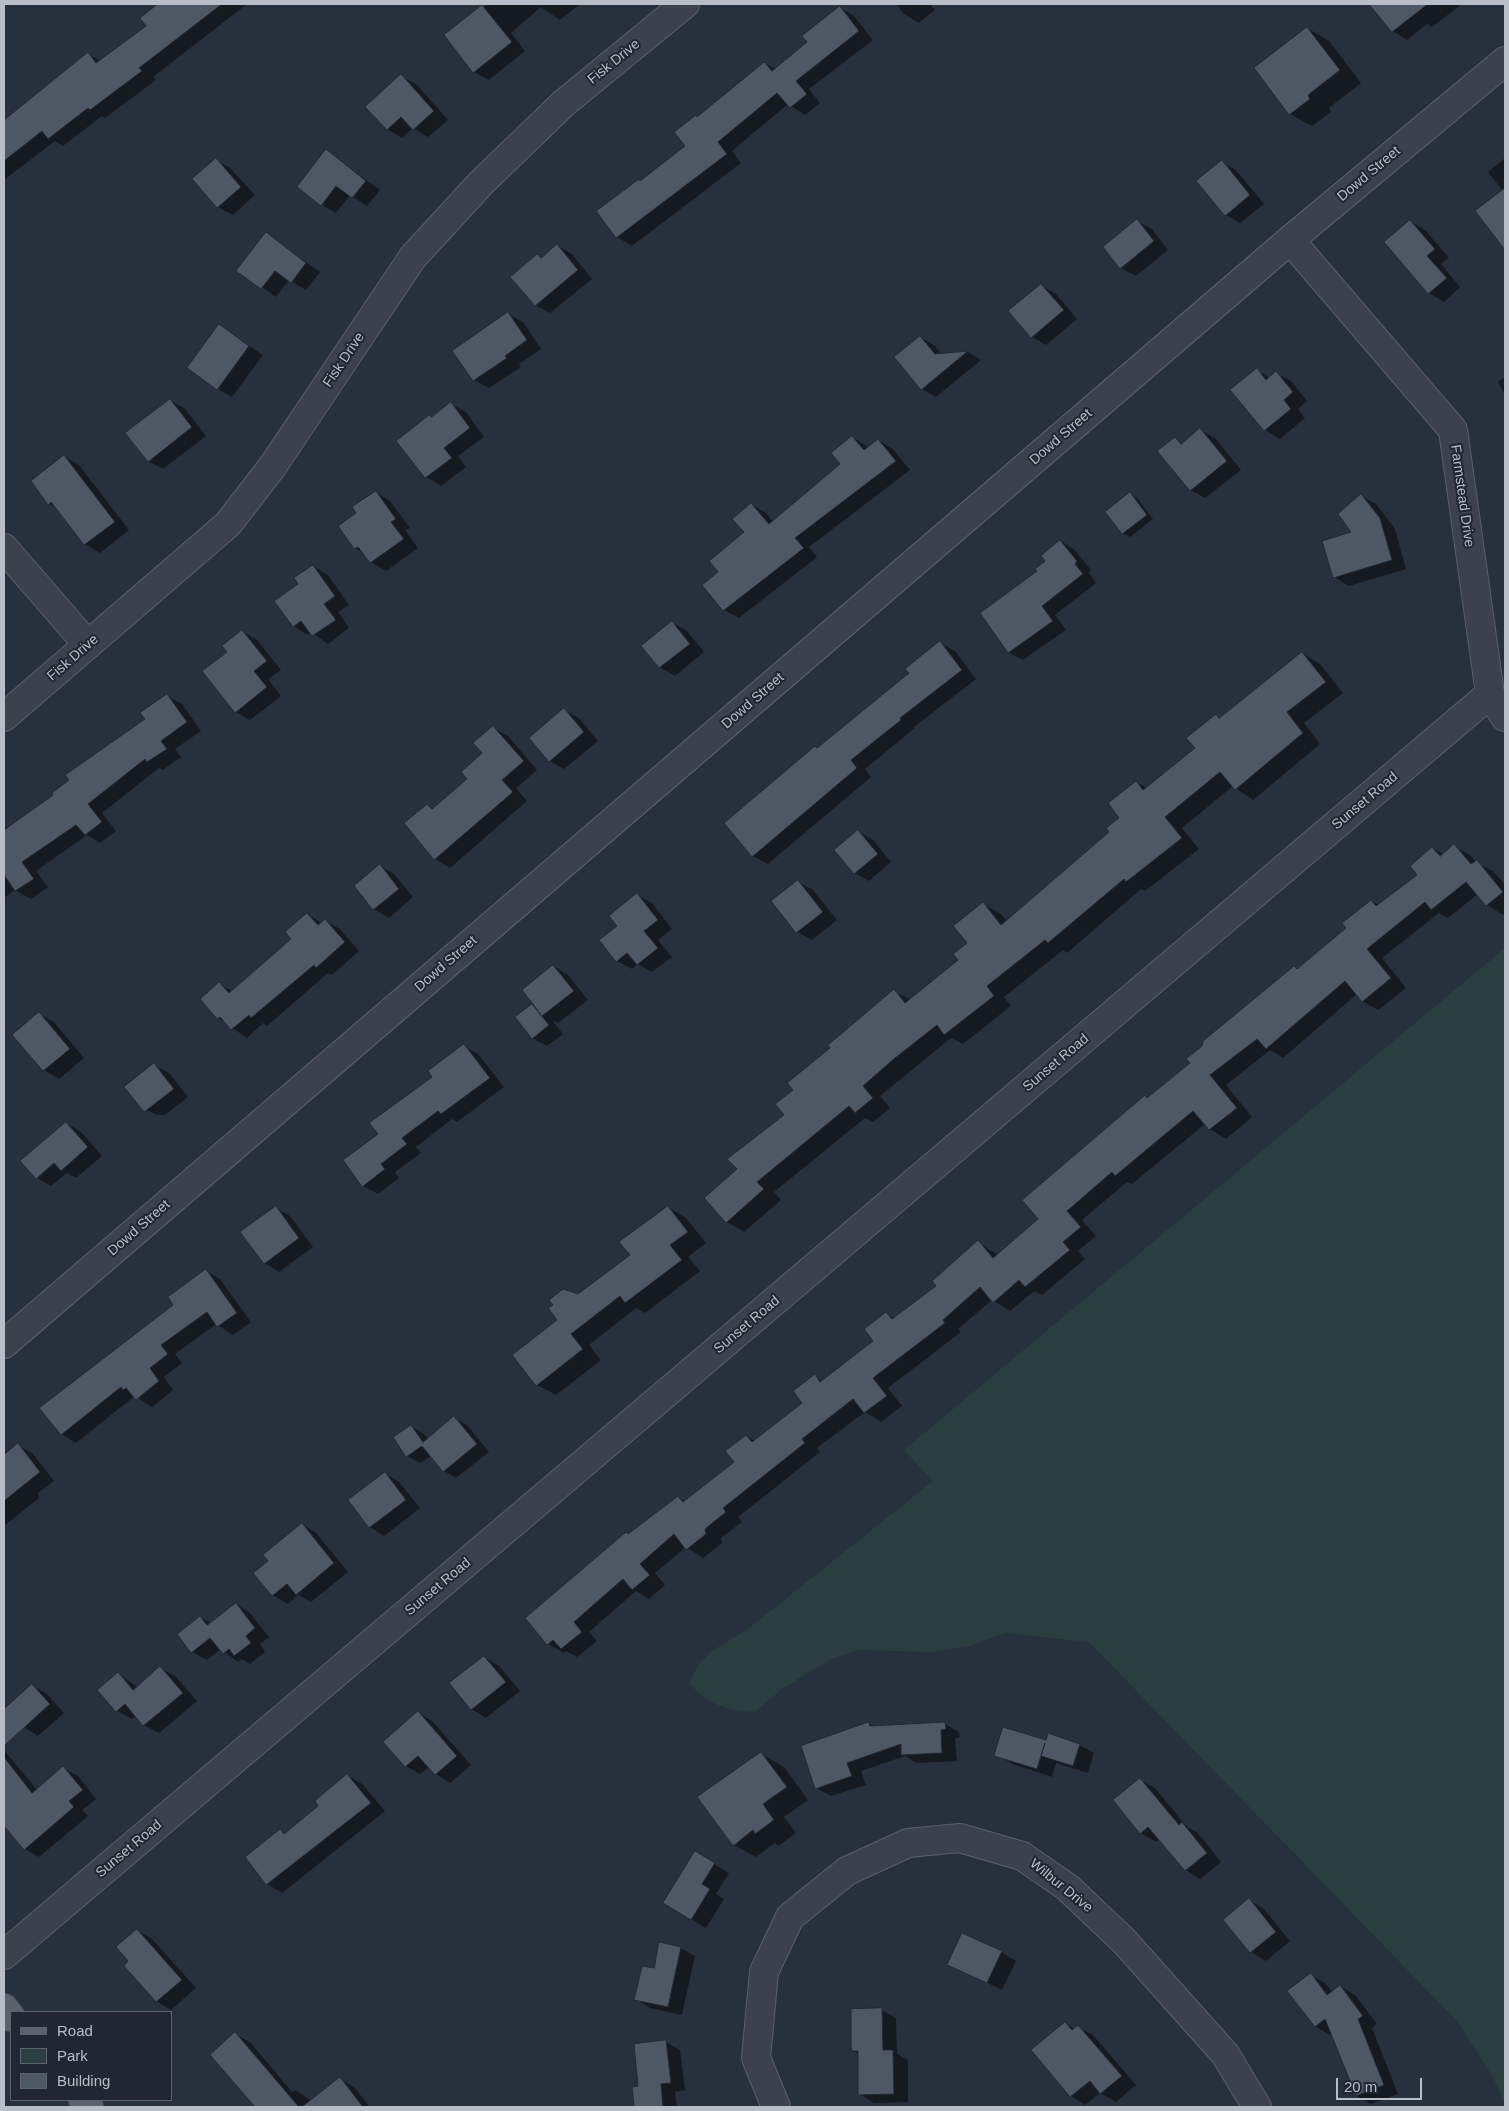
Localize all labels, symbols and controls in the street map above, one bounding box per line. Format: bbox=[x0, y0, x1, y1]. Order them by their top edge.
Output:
street label: Fisk Drive bbox=[585, 36, 643, 88]
street label: Dowd Street bbox=[1334, 143, 1404, 205]
street label: Fisk Drive bbox=[320, 330, 368, 390]
street label: Dowd Street bbox=[1026, 405, 1096, 469]
street label: Farmstead Drive bbox=[1446, 444, 1478, 548]
street label: Fisk Drive bbox=[44, 631, 102, 685]
street label: Dowd Street bbox=[718, 669, 788, 733]
street label: Sunset Road bbox=[1329, 769, 1401, 833]
street label: Dowd Street bbox=[411, 932, 481, 996]
street label: Sunset Road bbox=[1020, 1031, 1092, 1095]
street label: Dowd Street bbox=[104, 1196, 174, 1260]
street label: Sunset Road bbox=[711, 1293, 783, 1357]
street label: Sunset Road bbox=[402, 1555, 474, 1619]
street label: Sunset Road bbox=[93, 1817, 165, 1881]
street label: Wilbur Drive bbox=[1026, 1855, 1096, 1917]
legend bbox=[10, 2011, 172, 2101]
text: Road bbox=[57, 2022, 93, 2039]
text: Park bbox=[57, 2047, 88, 2064]
scale bar bbox=[1339, 2068, 1425, 2100]
text: Building bbox=[57, 2072, 110, 2089]
text: 20 m bbox=[1344, 2078, 1377, 2095]

